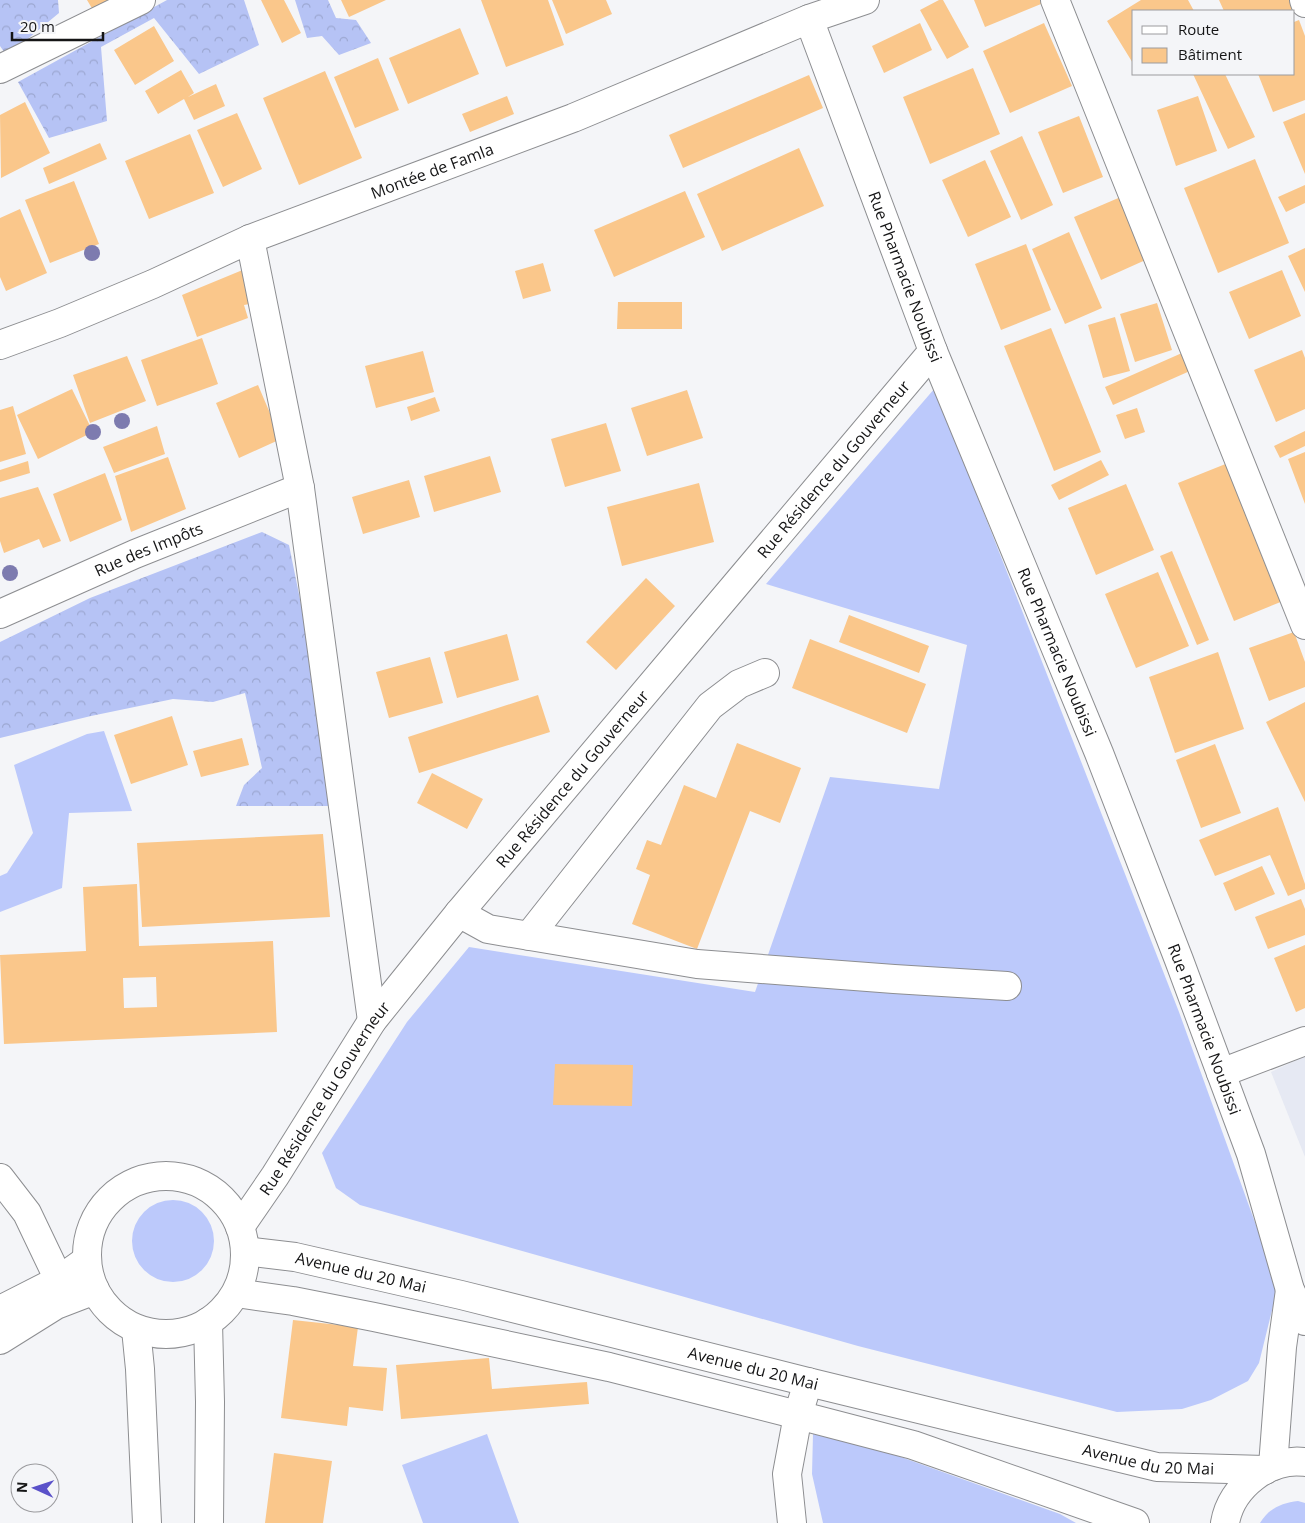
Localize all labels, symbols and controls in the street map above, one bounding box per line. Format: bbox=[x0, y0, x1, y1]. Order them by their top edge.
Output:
scale bar bbox=[12, 10, 104, 42]
legend bbox=[1132, 10, 1295, 75]
text: 20 m bbox=[20, 16, 55, 36]
text: Route bbox=[1178, 19, 1219, 39]
text: Bâtiment bbox=[1178, 44, 1242, 64]
street label: Montée de Famla bbox=[367, 138, 496, 204]
street label: Rue Pharmacie Noubissi bbox=[863, 188, 947, 365]
street label: Rue Résidence du Gouverneur bbox=[752, 375, 915, 563]
street label: Rue des Impôts bbox=[91, 517, 206, 582]
street label: Rue Pharmacie Noubissi bbox=[1013, 564, 1102, 740]
street label: Rue Résidence du Gouverneur bbox=[491, 685, 654, 872]
street label: Rue Pharmacie Noubissi bbox=[1163, 940, 1246, 1118]
street label: Rue Résidence du Gouverneur bbox=[254, 996, 395, 1200]
street label: Avenue du 20 Mai bbox=[293, 1246, 428, 1298]
street label: Avenue du 20 Mai bbox=[686, 1341, 821, 1395]
street label: Avenue du 20 Mai bbox=[1080, 1438, 1214, 1480]
north arrow bbox=[10, 1463, 60, 1513]
text: N bbox=[12, 1481, 31, 1493]

